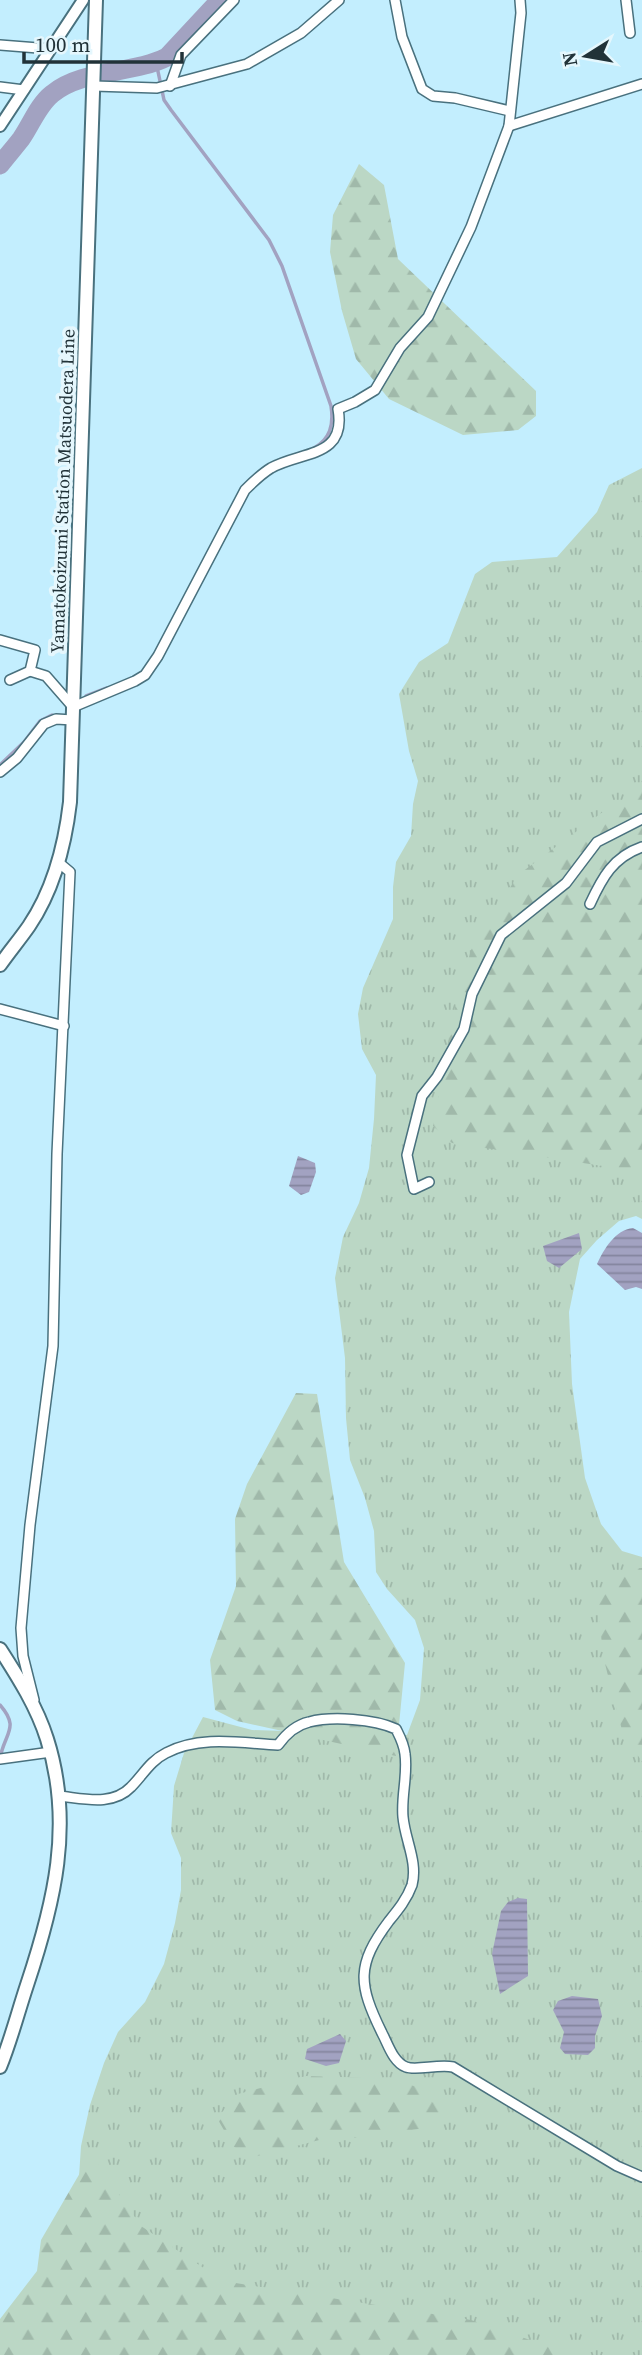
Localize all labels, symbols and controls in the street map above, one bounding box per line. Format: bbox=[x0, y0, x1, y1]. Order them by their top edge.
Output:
scale bar bbox=[24, 21, 182, 65]
north arrow bbox=[551, 21, 621, 91]
text: 100 m bbox=[35, 30, 90, 59]
text: N bbox=[555, 50, 583, 69]
street label: Yamatokoizumi Station Matsuodera Line bbox=[44, 328, 81, 654]

